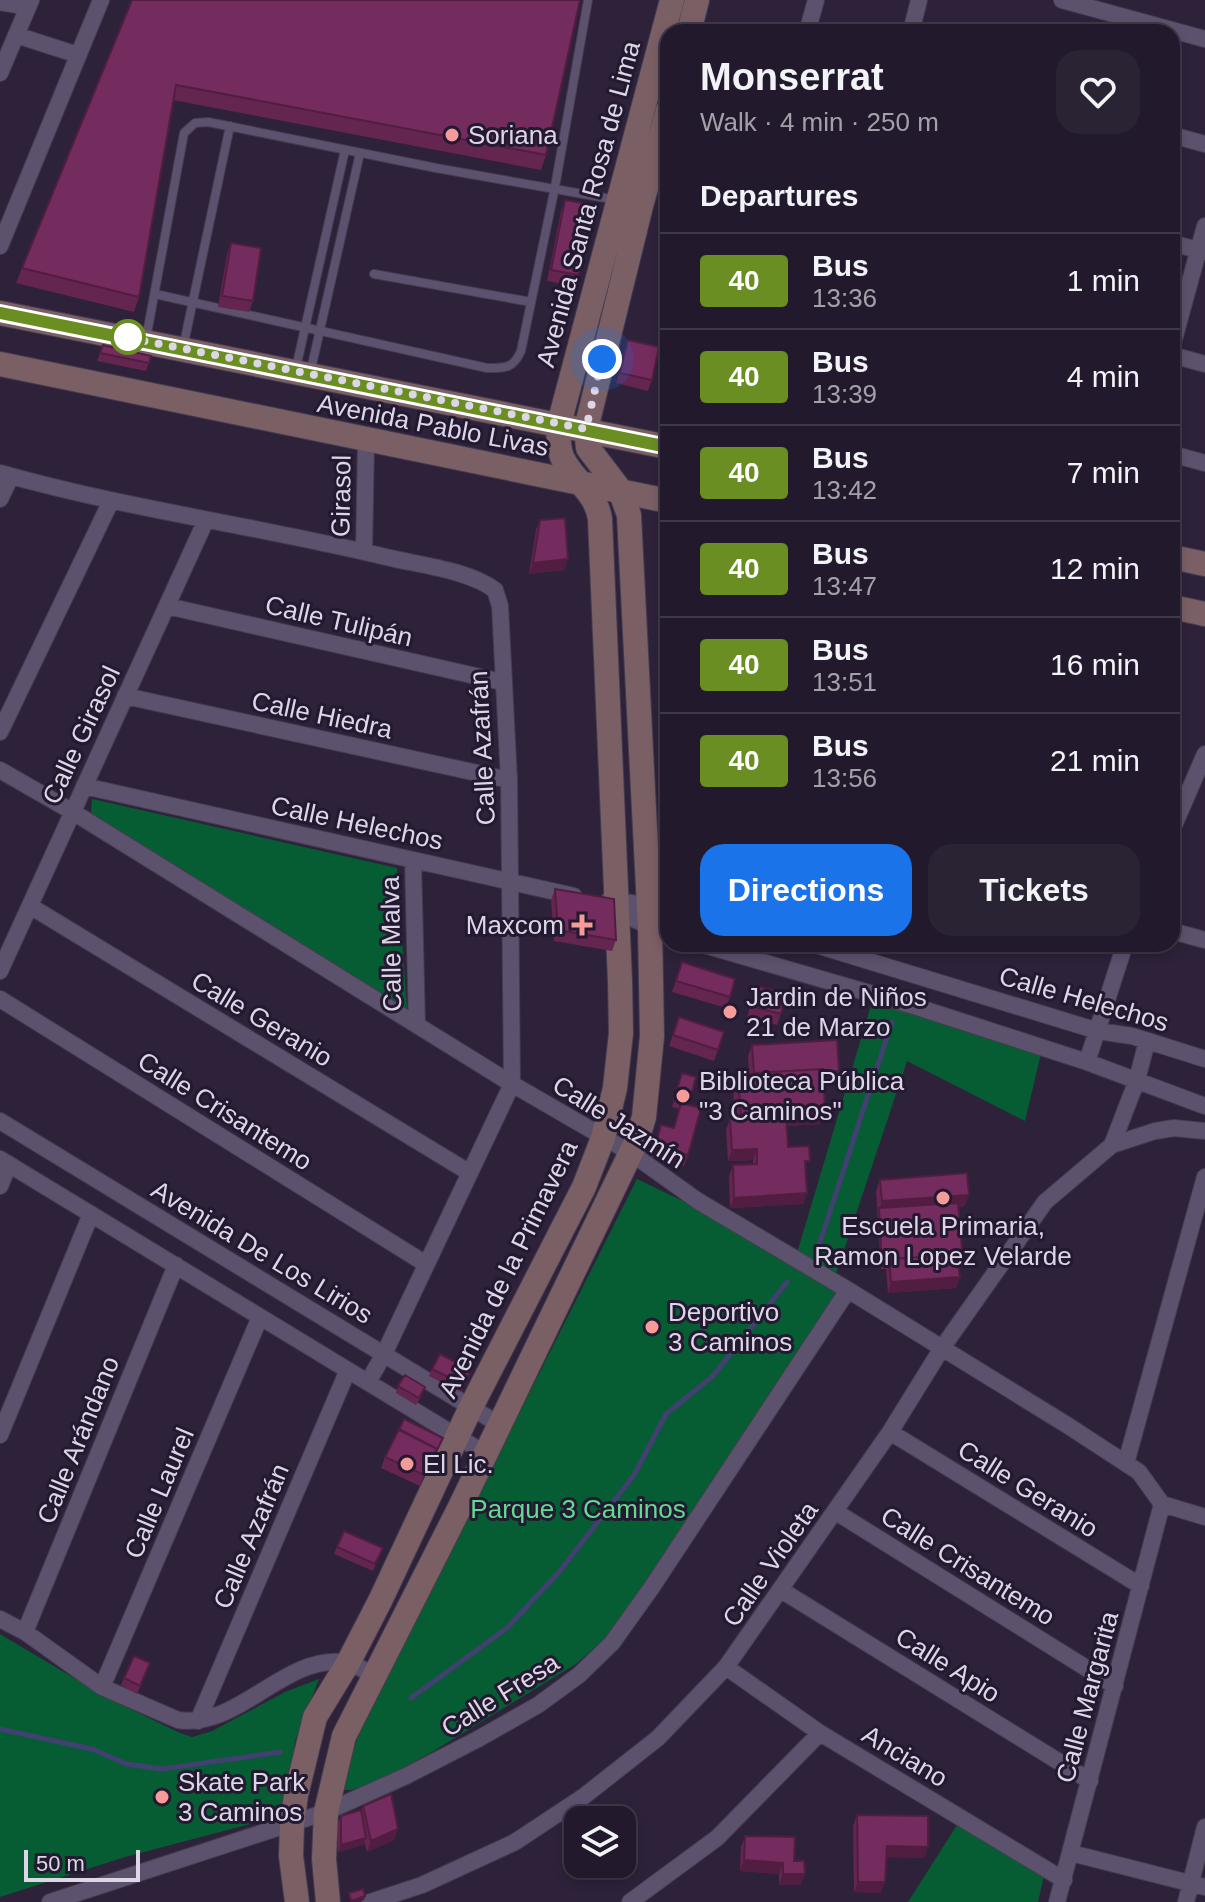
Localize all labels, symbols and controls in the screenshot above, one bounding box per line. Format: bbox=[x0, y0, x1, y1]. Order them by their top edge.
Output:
street label: Avenida Santa Rosa de Lima bbox=[530, 37, 646, 370]
button: heart bbox=[1056, 50, 1140, 134]
text: Monserrat bbox=[700, 56, 884, 98]
text: Walk · 4 min · 250 m bbox=[700, 107, 939, 137]
place label: Soriana bbox=[468, 120, 558, 150]
marker: Soriana bbox=[443, 126, 461, 144]
text: Departures bbox=[700, 179, 858, 212]
text: Bus bbox=[812, 249, 869, 282]
text: 1 min bbox=[1067, 264, 1140, 297]
text: 40 bbox=[728, 265, 760, 296]
text: 13:36 bbox=[812, 283, 877, 313]
unlabelled marker bbox=[111, 320, 145, 354]
your location bbox=[582, 339, 622, 379]
text: Bus bbox=[812, 345, 869, 378]
text: 4 min bbox=[1067, 360, 1140, 393]
text: 40 bbox=[728, 361, 760, 392]
text: 13:39 bbox=[812, 379, 877, 409]
street label: Avenida Pablo Livas bbox=[315, 388, 551, 462]
text: Bus bbox=[812, 441, 869, 474]
street label: Girasol bbox=[325, 455, 357, 537]
text: 7 min bbox=[1067, 456, 1140, 489]
text: 40 bbox=[728, 457, 760, 488]
text: 13:42 bbox=[812, 475, 877, 505]
text: Bus bbox=[812, 537, 869, 570]
text: 12 min bbox=[1050, 552, 1140, 585]
text: 40 bbox=[728, 553, 760, 584]
text: 13:47 bbox=[812, 571, 877, 601]
street label: Calle Tulipán bbox=[262, 589, 416, 653]
text: Bus bbox=[812, 633, 869, 666]
text: 16 min bbox=[1050, 648, 1140, 681]
text: 40 bbox=[728, 649, 760, 680]
street label: Calle Girasol bbox=[36, 661, 126, 809]
text: 13:51 bbox=[812, 667, 877, 697]
street label: Calle Azafrán bbox=[463, 670, 501, 826]
street label: Calle Hiedra bbox=[249, 685, 396, 745]
text: Bus bbox=[812, 729, 869, 762]
text: 21 min bbox=[1050, 744, 1140, 777]
text: 40 bbox=[728, 745, 760, 776]
text: 13:56 bbox=[812, 763, 877, 793]
street label: Calle Helechos bbox=[268, 790, 446, 856]
button: Directions bbox=[700, 844, 912, 936]
button: Tickets bbox=[928, 844, 1140, 936]
street label: Calle Malva bbox=[375, 875, 407, 1012]
place label: Maxcom bbox=[466, 910, 564, 940]
marker: Maxcom bbox=[571, 914, 593, 936]
street label: Calle Helechos bbox=[996, 960, 1172, 1038]
street label: Calle Geranio bbox=[186, 965, 338, 1073]
place label: Jardin de Niños 21 de Marzo bbox=[746, 982, 927, 1042]
marker: Jardin de Niños 21 de Marzo bbox=[721, 1003, 739, 1021]
street label: Calle Crisantemo bbox=[132, 1045, 318, 1177]
place label: Biblioteca Pública "3 Caminos" bbox=[699, 1066, 905, 1126]
street label: Calle Jazmín bbox=[547, 1069, 691, 1175]
marker: Biblioteca Pública "3 Caminos" bbox=[674, 1087, 692, 1105]
street label: Avenida de la Primavera bbox=[433, 1135, 584, 1403]
street label: Avenida De Los Lirios bbox=[146, 1174, 378, 1330]
marker: Escuela Primaria, Ramon Lopez Velarde bbox=[934, 1189, 952, 1207]
place label: Escuela Primaria, Ramon Lopez Velarde bbox=[814, 1211, 1072, 1271]
place label: Deportivo 3 Caminos bbox=[668, 1297, 792, 1357]
marker: Deportivo 3 Caminos bbox=[643, 1318, 661, 1336]
street label: Calle Arándano bbox=[31, 1352, 125, 1528]
street label: Calle Laurel bbox=[118, 1423, 200, 1563]
street label: Calle Geranio bbox=[953, 1434, 1103, 1544]
place label: El Lic. bbox=[423, 1449, 494, 1479]
marker: El Lic. bbox=[398, 1455, 416, 1473]
street label: Calle Azafrán bbox=[207, 1459, 295, 1613]
park label: Parque 3 Caminos bbox=[470, 1494, 686, 1524]
street label: Calle Violeta bbox=[716, 1495, 824, 1632]
street label: Calle Crisantemo bbox=[875, 1500, 1061, 1632]
street label: Calle Margarita bbox=[1050, 1607, 1124, 1786]
street label: Calle Apio bbox=[890, 1621, 1006, 1709]
street label: Calle Fresa bbox=[436, 1647, 565, 1743]
street label: Anciano bbox=[857, 1719, 953, 1793]
place label: Skate Park 3 Caminos bbox=[178, 1767, 306, 1827]
marker: Skate Park 3 Caminos bbox=[153, 1788, 171, 1806]
map controls bbox=[564, 1806, 636, 1878]
button: layers bbox=[564, 1806, 636, 1878]
scale bar bbox=[24, 1846, 140, 1882]
text: 50 m bbox=[36, 1851, 85, 1876]

